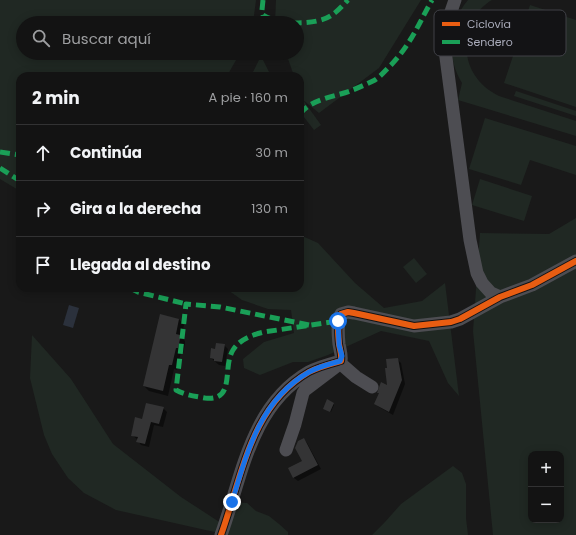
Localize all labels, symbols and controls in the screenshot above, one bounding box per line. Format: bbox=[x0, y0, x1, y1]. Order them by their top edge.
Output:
legend bbox=[434, 10, 566, 56]
search box bbox=[16, 16, 304, 60]
text: Ciclovía bbox=[467, 16, 511, 32]
icon: search bbox=[30, 27, 52, 49]
text: Buscar aquí bbox=[62, 28, 151, 49]
text: Sendero bbox=[467, 34, 513, 50]
text: 2 min bbox=[32, 86, 80, 110]
text: A pie · 160 m bbox=[209, 88, 288, 107]
icon: ahead bbox=[32, 142, 54, 164]
text: Continúa bbox=[70, 142, 142, 163]
text: 30 m bbox=[255, 143, 288, 162]
icon: right bbox=[32, 198, 54, 220]
text: Gira a la derecha bbox=[70, 198, 201, 219]
text: 130 m bbox=[251, 199, 288, 218]
icon: arrive bbox=[32, 254, 54, 276]
text: Llegada al destino bbox=[70, 254, 211, 275]
route start bbox=[329, 312, 347, 330]
map controls bbox=[528, 451, 564, 523]
button: + bbox=[528, 451, 564, 487]
button: − bbox=[528, 487, 564, 523]
route end bbox=[223, 493, 241, 511]

